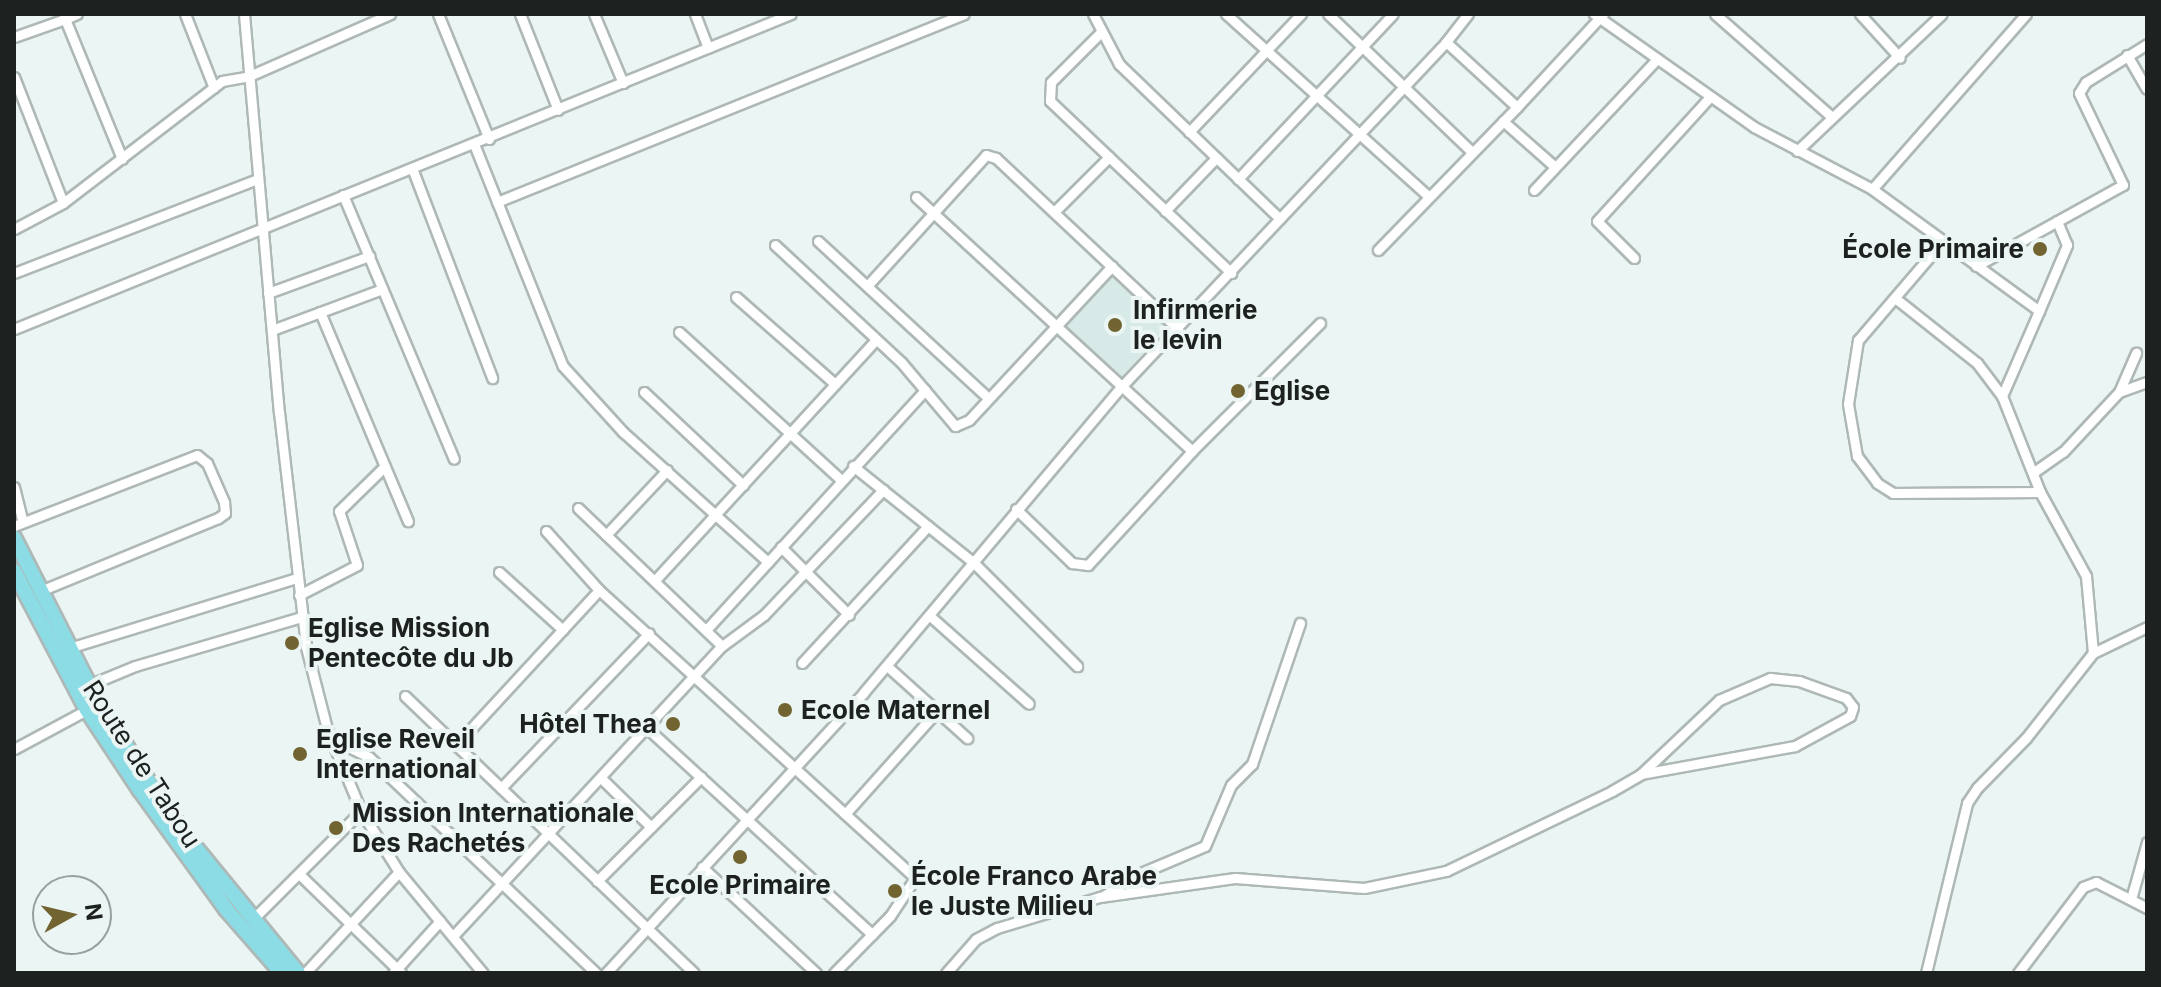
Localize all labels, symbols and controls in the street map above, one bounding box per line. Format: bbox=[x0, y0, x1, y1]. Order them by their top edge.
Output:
place label: École Primaire bbox=[1842, 233, 2024, 265]
marker: École Primaire bbox=[2031, 240, 2049, 258]
place label: Infirmerie le levin bbox=[1133, 294, 1257, 356]
marker: Infirmerie le levin bbox=[1104, 314, 1126, 336]
place label: Eglise bbox=[1254, 375, 1330, 407]
marker: Eglise bbox=[1229, 382, 1247, 400]
place label: Eglise Mission Pentecôte du Jb bbox=[308, 612, 514, 674]
marker: Eglise Mission Pentecôte du Jb bbox=[283, 634, 301, 652]
street label: Route de Tabou bbox=[76, 675, 208, 853]
place label: Ecole Maternel bbox=[801, 694, 990, 726]
marker: Ecole Maternel bbox=[776, 701, 794, 719]
place label: Hôtel Thea bbox=[519, 708, 657, 740]
marker: Hôtel Thea bbox=[664, 715, 682, 733]
place label: Eglise Reveil International bbox=[316, 723, 477, 784]
marker: Eglise Reveil International bbox=[291, 745, 309, 763]
place label: Mission Internationale Des Rachetés bbox=[352, 797, 634, 858]
marker: Mission Internationale Des Rachetés bbox=[327, 819, 345, 837]
marker: Ecole Primaire bbox=[731, 848, 749, 866]
place label: École Franco Arabe le Juste Milieu bbox=[911, 860, 1157, 922]
place label: Ecole Primaire bbox=[649, 869, 831, 901]
north arrow bbox=[32, 875, 112, 955]
marker: École Franco Arabe le Juste Milieu bbox=[886, 882, 904, 900]
text: N bbox=[80, 902, 108, 922]

